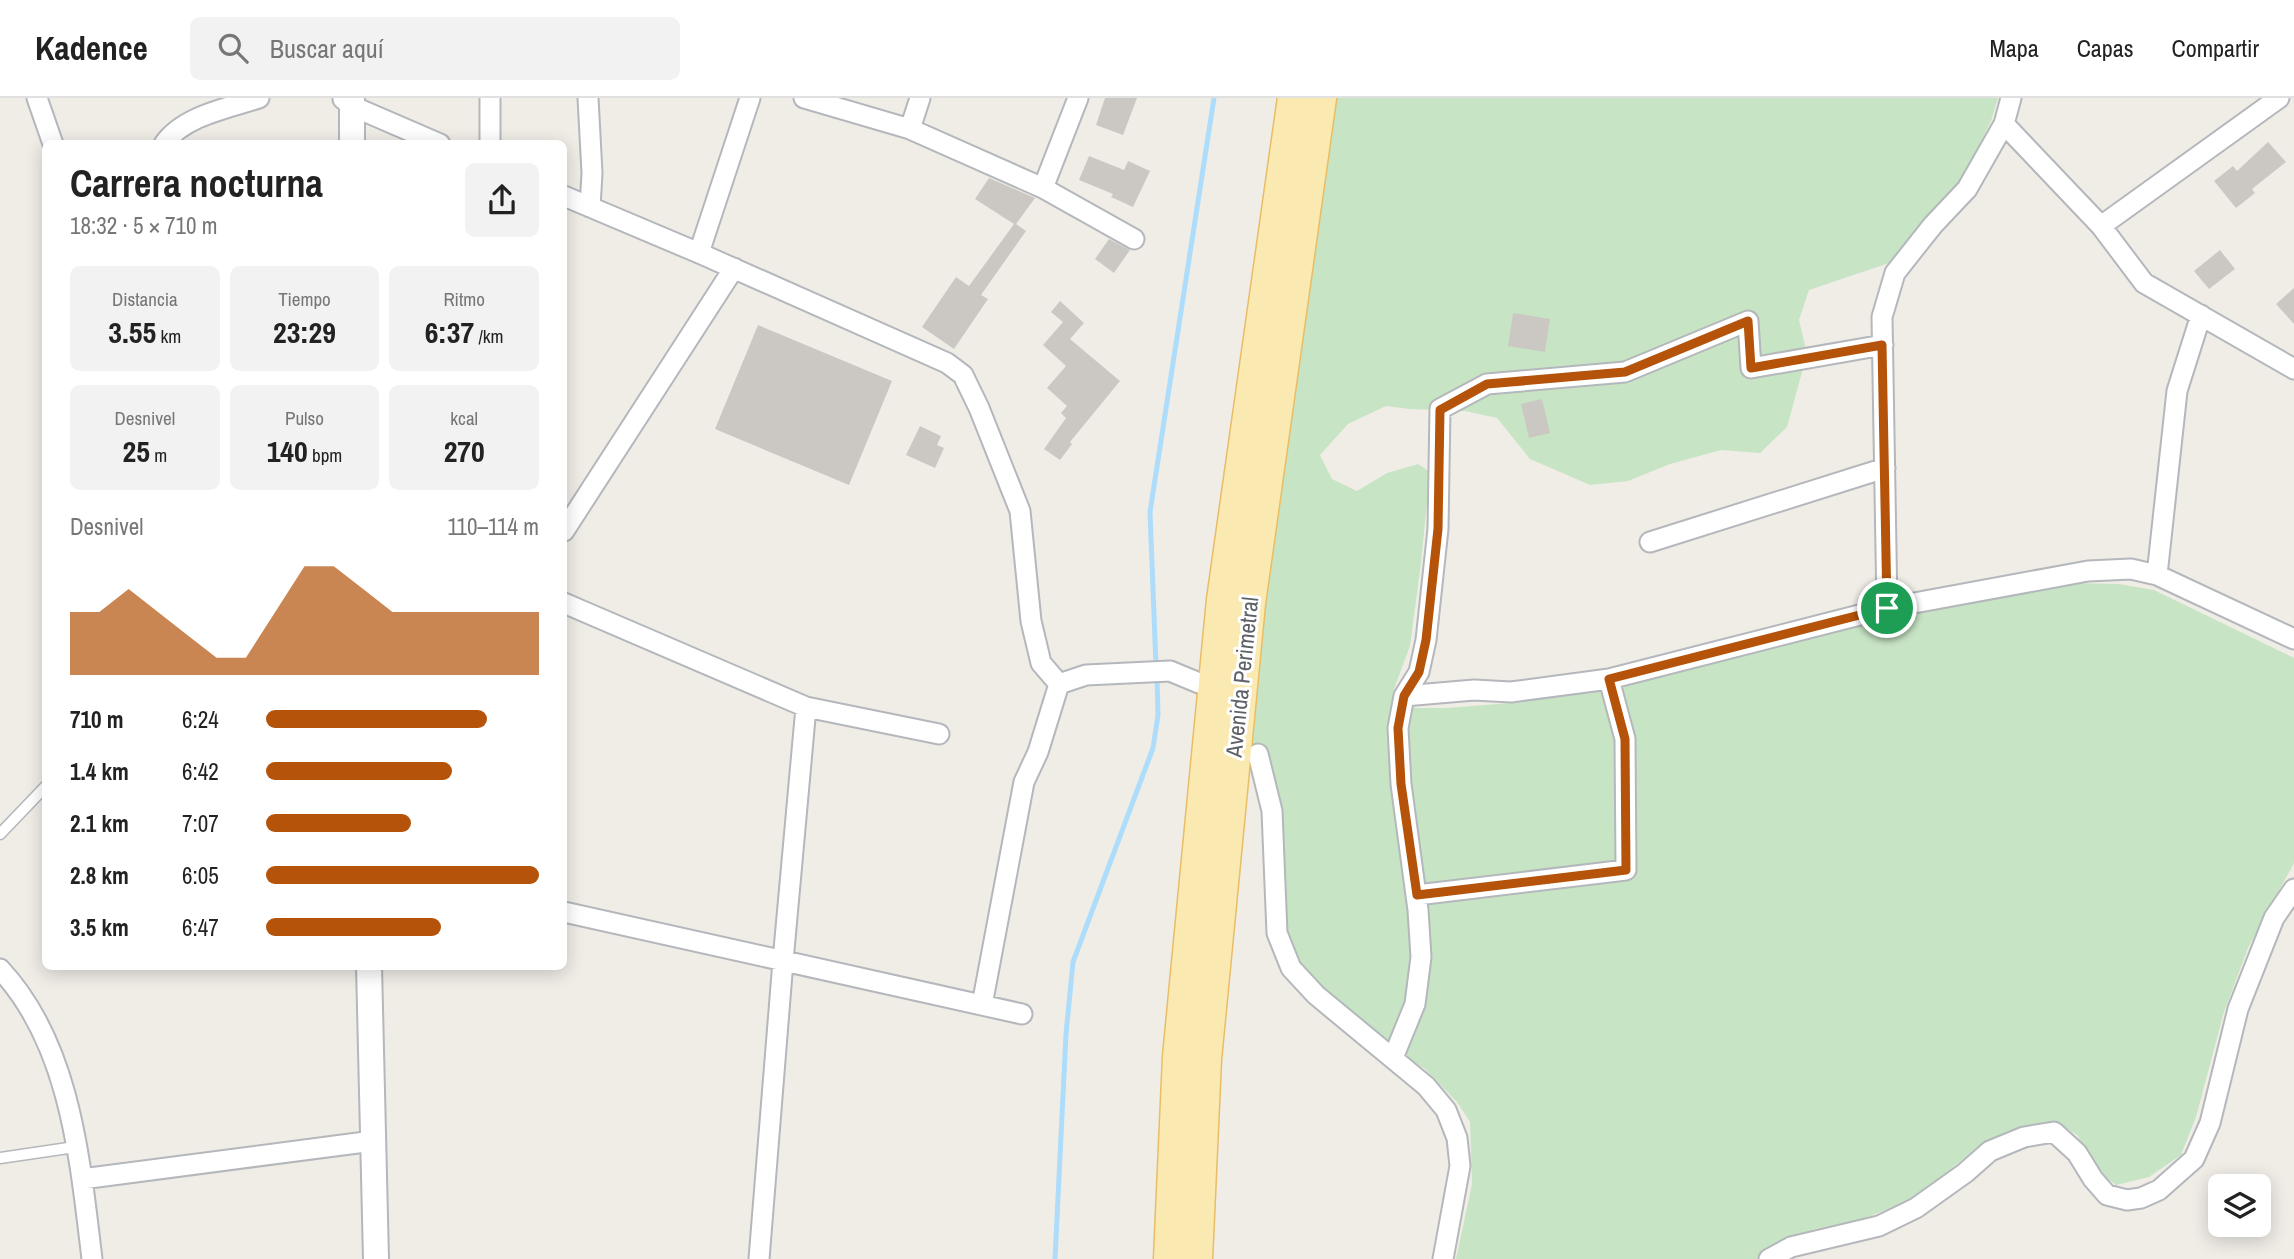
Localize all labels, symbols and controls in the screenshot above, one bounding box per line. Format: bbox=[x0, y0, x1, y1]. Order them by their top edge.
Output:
search box bbox=[190, 17, 680, 80]
text: Kadence bbox=[35, 26, 148, 70]
icon: search bbox=[214, 29, 252, 67]
text: Buscar aquí bbox=[270, 31, 384, 66]
text: Mapa bbox=[1989, 32, 2039, 64]
text: Capas bbox=[2077, 32, 2134, 64]
text: Compartir bbox=[2172, 32, 2259, 64]
text: Carrera nocturna bbox=[70, 158, 323, 209]
button: share bbox=[465, 163, 539, 237]
text: 18:32 · 5 × 710 m bbox=[70, 210, 217, 241]
text: Distancia bbox=[112, 286, 178, 312]
text: Tiempo bbox=[278, 286, 331, 312]
text: Ritmo bbox=[443, 286, 485, 312]
text: 3.55 bbox=[108, 312, 156, 352]
text: 23:29 bbox=[273, 312, 336, 352]
text: 6:37 bbox=[425, 312, 474, 352]
text: km bbox=[156, 323, 181, 349]
text: /km bbox=[474, 323, 504, 349]
text: Desnivel bbox=[115, 405, 175, 431]
text: Pulso bbox=[285, 405, 324, 431]
text: kcal bbox=[450, 405, 478, 431]
text: 25 bbox=[122, 431, 150, 471]
text: 140 bbox=[267, 431, 308, 471]
text: 270 bbox=[444, 431, 485, 471]
text: m bbox=[150, 442, 167, 468]
text: bpm bbox=[308, 442, 342, 468]
text: Desnivel bbox=[70, 511, 143, 542]
text: 110–114 m bbox=[447, 511, 539, 542]
pin bbox=[1857, 578, 1917, 638]
icon: arrive bbox=[1868, 589, 1906, 627]
street label: Avenida Perimetral bbox=[1218, 595, 1265, 760]
text: 710 m bbox=[70, 704, 123, 735]
text: 6:24 bbox=[182, 704, 219, 735]
text: 1.4 km bbox=[70, 756, 129, 787]
text: 6:42 bbox=[182, 756, 219, 787]
text: 2.1 km bbox=[70, 808, 129, 839]
text: 7:07 bbox=[182, 808, 219, 839]
text: 2.8 km bbox=[70, 860, 129, 891]
text: 6:05 bbox=[182, 860, 219, 891]
text: 3.5 km bbox=[70, 912, 129, 943]
text: 6:47 bbox=[182, 912, 219, 943]
map controls bbox=[2208, 1174, 2271, 1237]
button: layers bbox=[2208, 1174, 2271, 1237]

